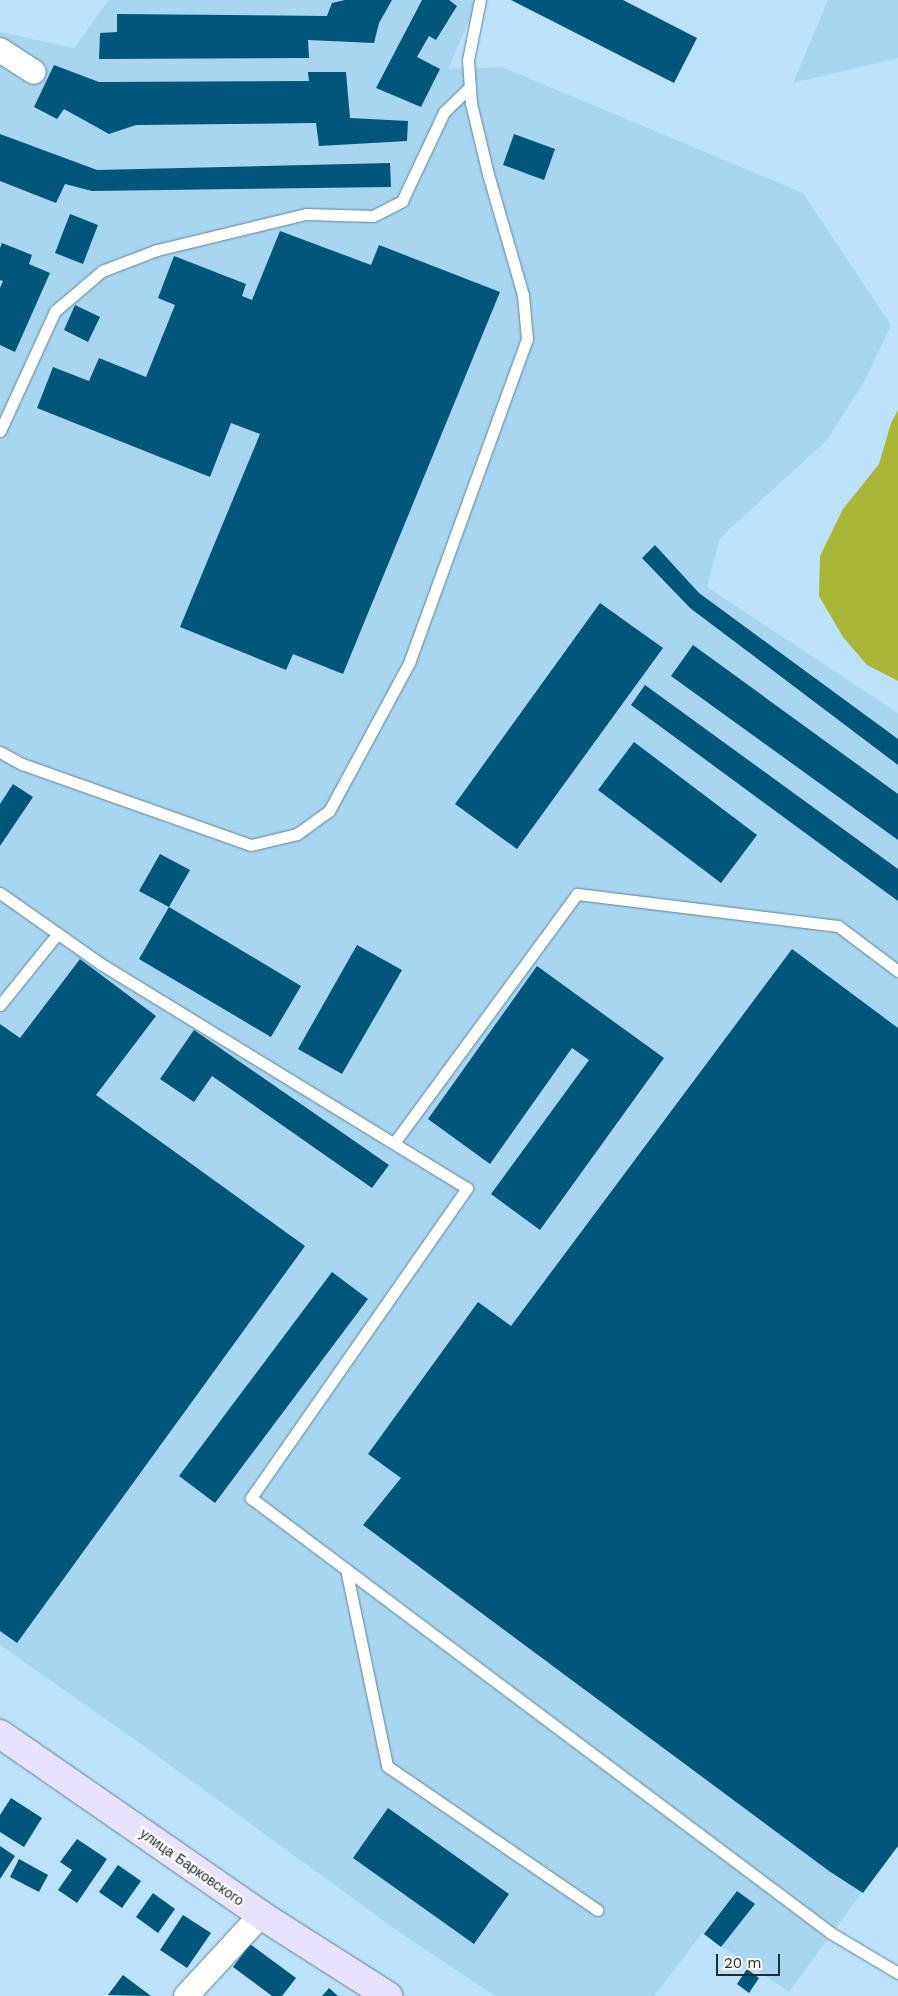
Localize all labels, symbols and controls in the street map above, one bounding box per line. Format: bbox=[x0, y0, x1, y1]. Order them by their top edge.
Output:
street label: улица Барковского bbox=[137, 1825, 247, 1909]
scale bar bbox=[718, 1944, 782, 1976]
text: 20 m bbox=[724, 1954, 762, 1972]

